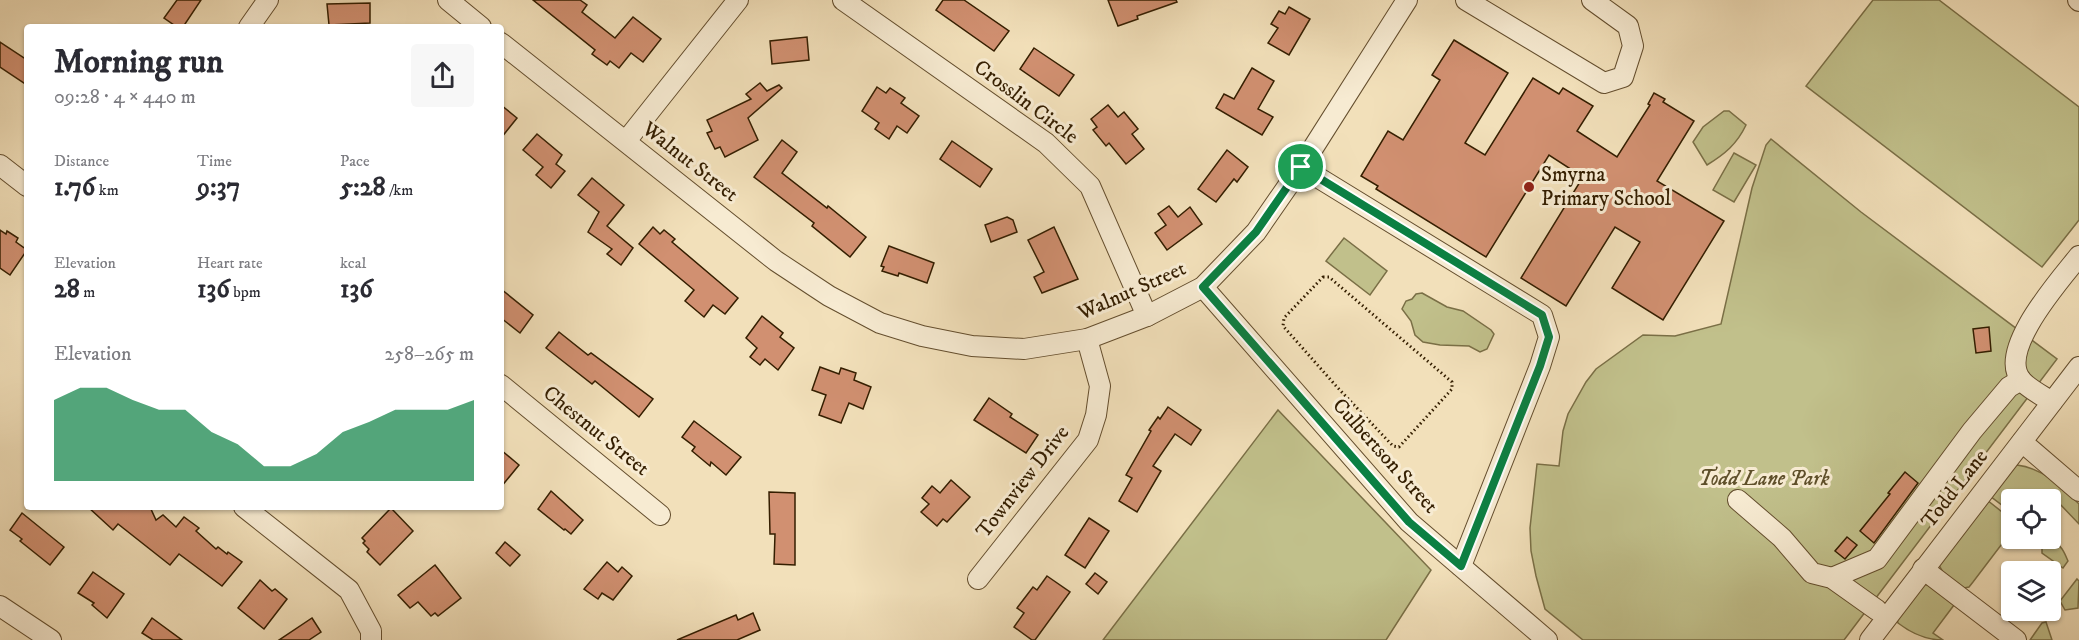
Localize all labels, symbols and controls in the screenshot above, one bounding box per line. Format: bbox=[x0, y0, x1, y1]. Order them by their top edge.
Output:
text: Morning run bbox=[54, 42, 223, 83]
button: share bbox=[411, 44, 474, 107]
street label: Crosslin Circle bbox=[969, 54, 1084, 150]
text: 09:28 · 4 × 440 m bbox=[54, 85, 196, 110]
street label: Walnut Street bbox=[636, 116, 744, 208]
pin bbox=[1275, 141, 1326, 192]
icon: arrive bbox=[1284, 150, 1317, 183]
text: Distance bbox=[54, 151, 109, 171]
text: Time bbox=[197, 151, 232, 171]
text: Pace bbox=[340, 151, 370, 171]
place label: Smyrna Primary School bbox=[1541, 162, 1672, 212]
text: 1.76 bbox=[54, 171, 95, 204]
text: 9:37 bbox=[197, 171, 240, 204]
text: 5:28 bbox=[340, 171, 386, 204]
text: km bbox=[95, 180, 119, 200]
text: /km bbox=[386, 180, 413, 200]
marker: Smyrna Primary School bbox=[1522, 180, 1536, 194]
text: Elevation bbox=[54, 253, 116, 273]
text: Heart rate bbox=[197, 253, 263, 273]
text: kcal bbox=[340, 253, 366, 273]
street label: Walnut Street bbox=[1073, 256, 1190, 327]
text: 28 bbox=[54, 273, 80, 306]
text: 136 bbox=[197, 273, 230, 306]
text: 136 bbox=[340, 273, 373, 306]
text: m bbox=[80, 282, 95, 302]
text: bpm bbox=[230, 282, 261, 302]
text: Elevation bbox=[54, 342, 131, 367]
text: 258–265 m bbox=[384, 342, 474, 367]
street label: Chestnut Street bbox=[538, 380, 655, 482]
street label: Culbertson Street bbox=[1327, 393, 1444, 519]
street label: Townview Drive bbox=[971, 420, 1075, 544]
street label: Todd Lane bbox=[1916, 444, 1994, 534]
park label: Todd Lane Park bbox=[1698, 466, 1830, 492]
map controls bbox=[2001, 489, 2061, 621]
button: locate bbox=[2001, 489, 2061, 549]
button: layers bbox=[2001, 561, 2061, 621]

